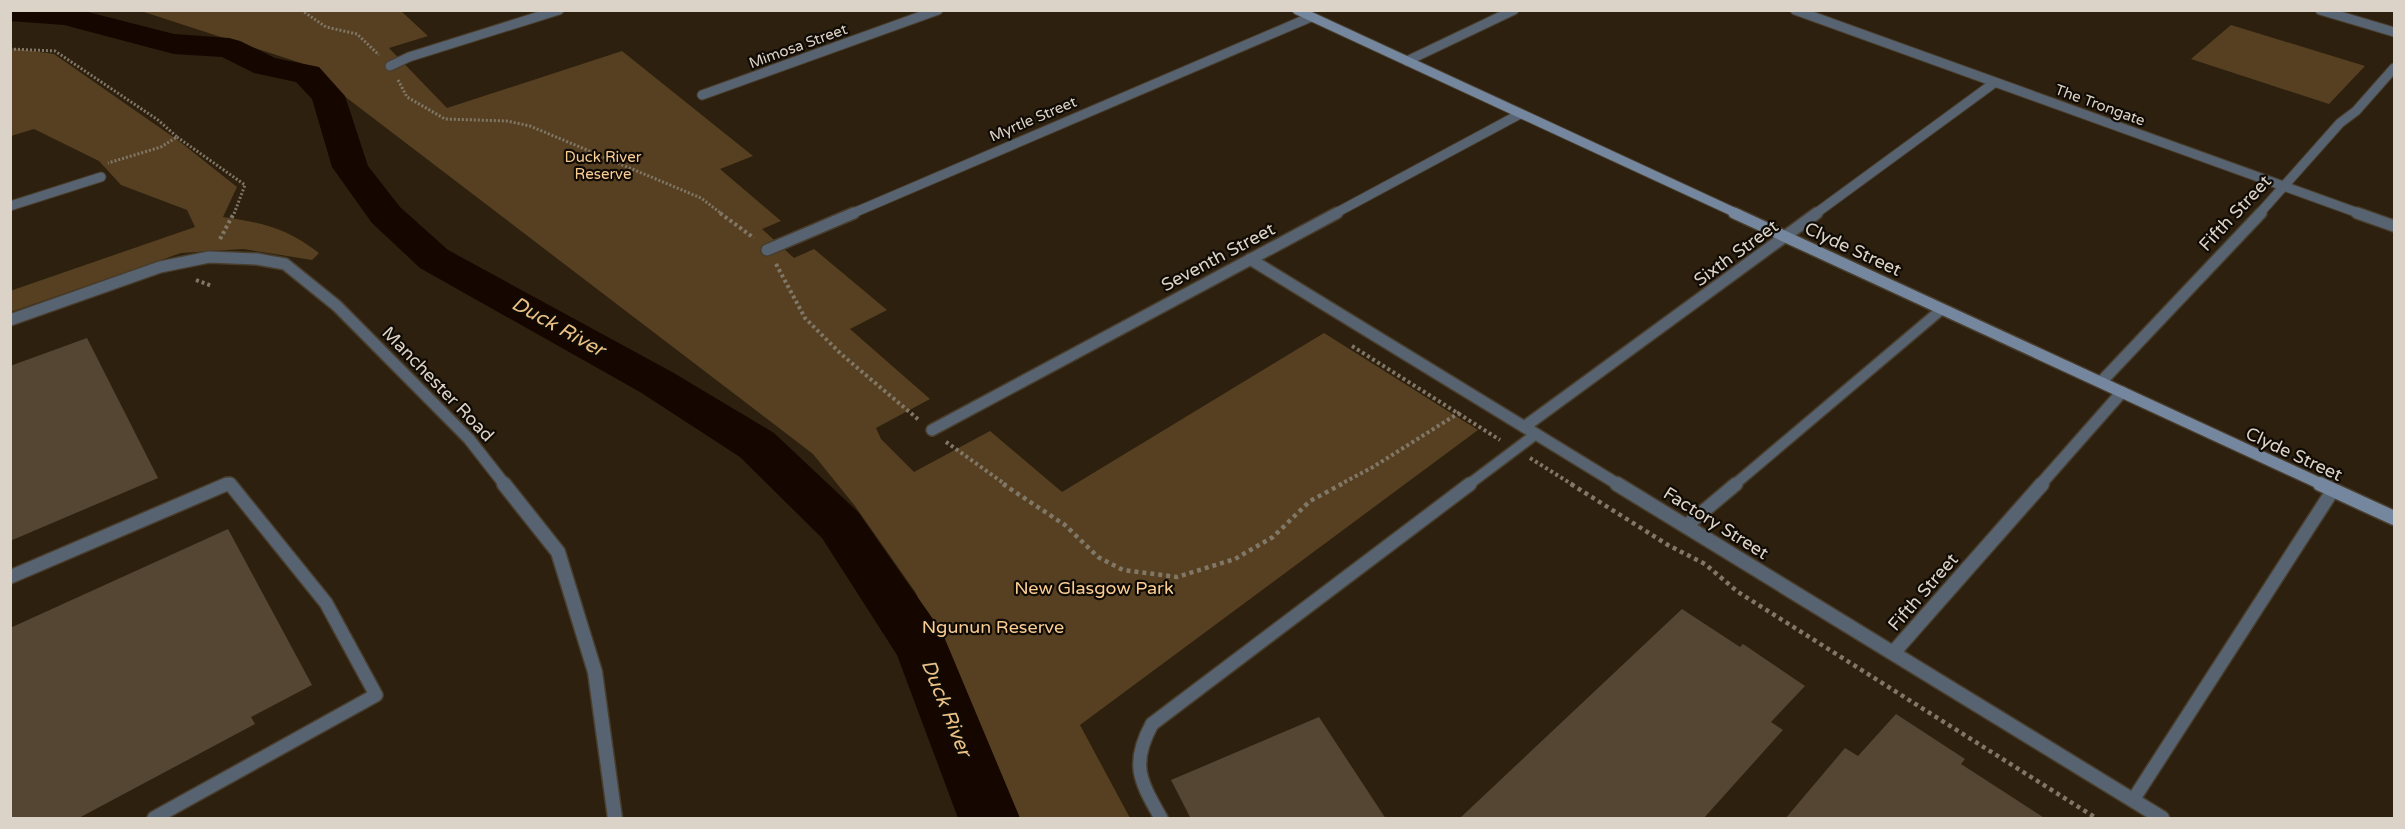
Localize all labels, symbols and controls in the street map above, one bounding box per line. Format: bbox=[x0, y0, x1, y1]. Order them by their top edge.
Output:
street label: Mimosa Street bbox=[746, 20, 850, 72]
street label: The Trongate bbox=[2053, 80, 2147, 130]
street label: Myrtle Street bbox=[987, 92, 1080, 145]
park label: Duck River Reserve bbox=[565, 148, 642, 183]
street label: Fifth Street bbox=[2194, 170, 2276, 256]
street label: Sixth Street bbox=[1689, 215, 1783, 291]
street label: Clyde Street bbox=[1801, 217, 1905, 281]
street label: Seventh Street bbox=[1157, 218, 1279, 296]
water label: Duck River bbox=[507, 292, 611, 363]
street label: Manchester Road bbox=[377, 322, 499, 446]
street label: Clyde Street bbox=[2242, 422, 2346, 486]
street label: Factory Street bbox=[1659, 482, 1773, 564]
street label: Fifth Street bbox=[1883, 549, 1963, 635]
park label: New Glasgow Park bbox=[1014, 577, 1174, 599]
park label: Ngunun Reserve bbox=[922, 616, 1064, 638]
water label: Duck River bbox=[916, 656, 977, 762]

